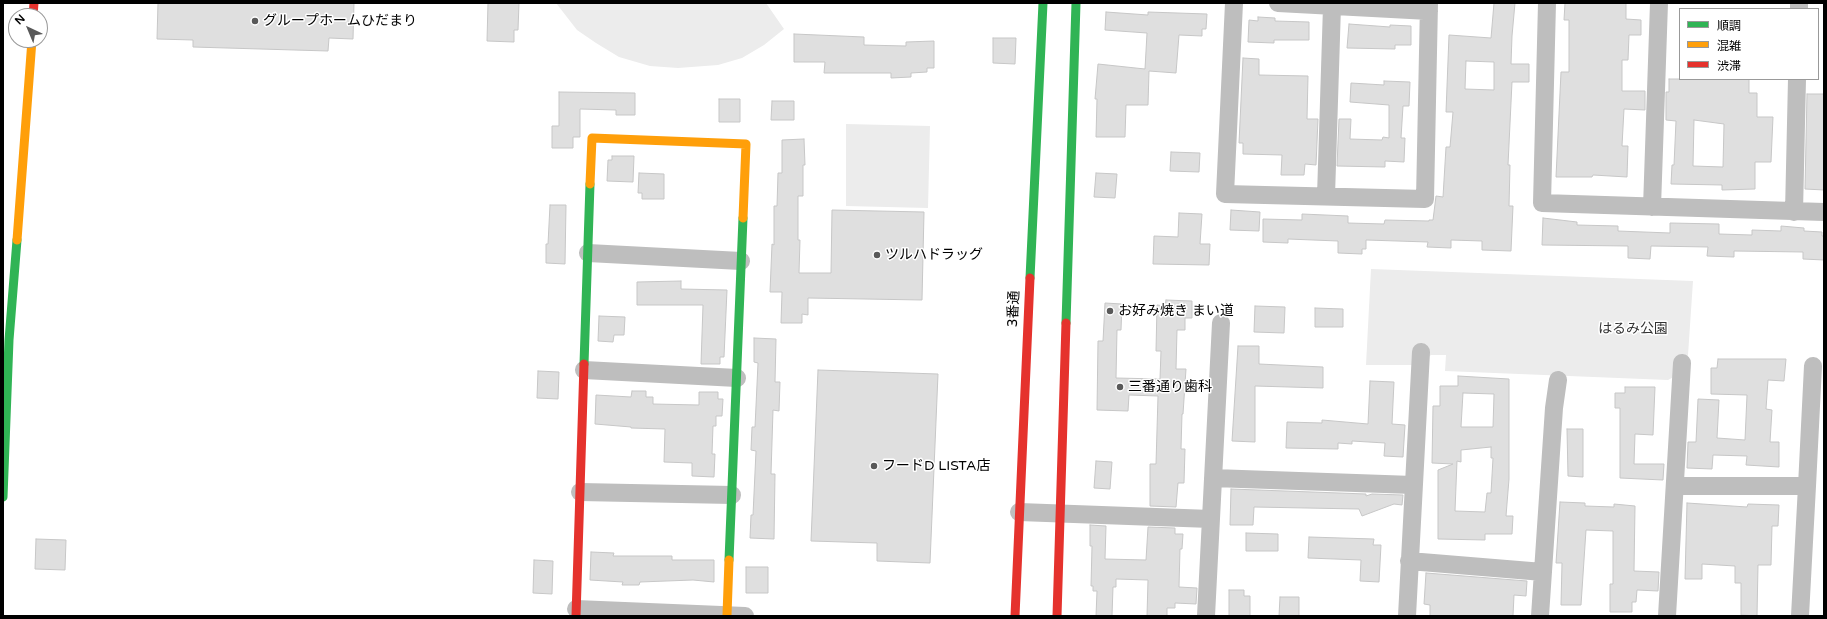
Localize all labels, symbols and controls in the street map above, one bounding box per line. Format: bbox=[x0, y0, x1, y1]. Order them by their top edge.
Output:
north arrow bbox=[8, 8, 48, 48]
legend bbox=[1679, 8, 1819, 80]
text: N bbox=[12, 12, 28, 27]
place label: グループホームひだまり bbox=[263, 13, 417, 29]
marker: グループホームひだまり bbox=[250, 16, 260, 26]
text: 順調 bbox=[1717, 19, 1741, 33]
text: 混雑 bbox=[1717, 39, 1741, 53]
text: 渋滞 bbox=[1717, 59, 1741, 73]
place label: ツルハドラッグ bbox=[885, 247, 983, 263]
marker: ツルハドラッグ bbox=[872, 250, 882, 260]
street label: 3番通 bbox=[1005, 290, 1023, 328]
place label: お好み焼き まい道 bbox=[1118, 303, 1234, 319]
marker: お好み焼き まい道 bbox=[1105, 306, 1115, 316]
park label: はるみ公園 bbox=[1598, 321, 1668, 337]
place label: 三番通り歯科 bbox=[1128, 379, 1212, 395]
marker: 三番通り歯科 bbox=[1115, 382, 1125, 392]
place label: フードD LISTA店 bbox=[882, 458, 990, 474]
marker: フードD LISTA店 bbox=[869, 461, 879, 471]

